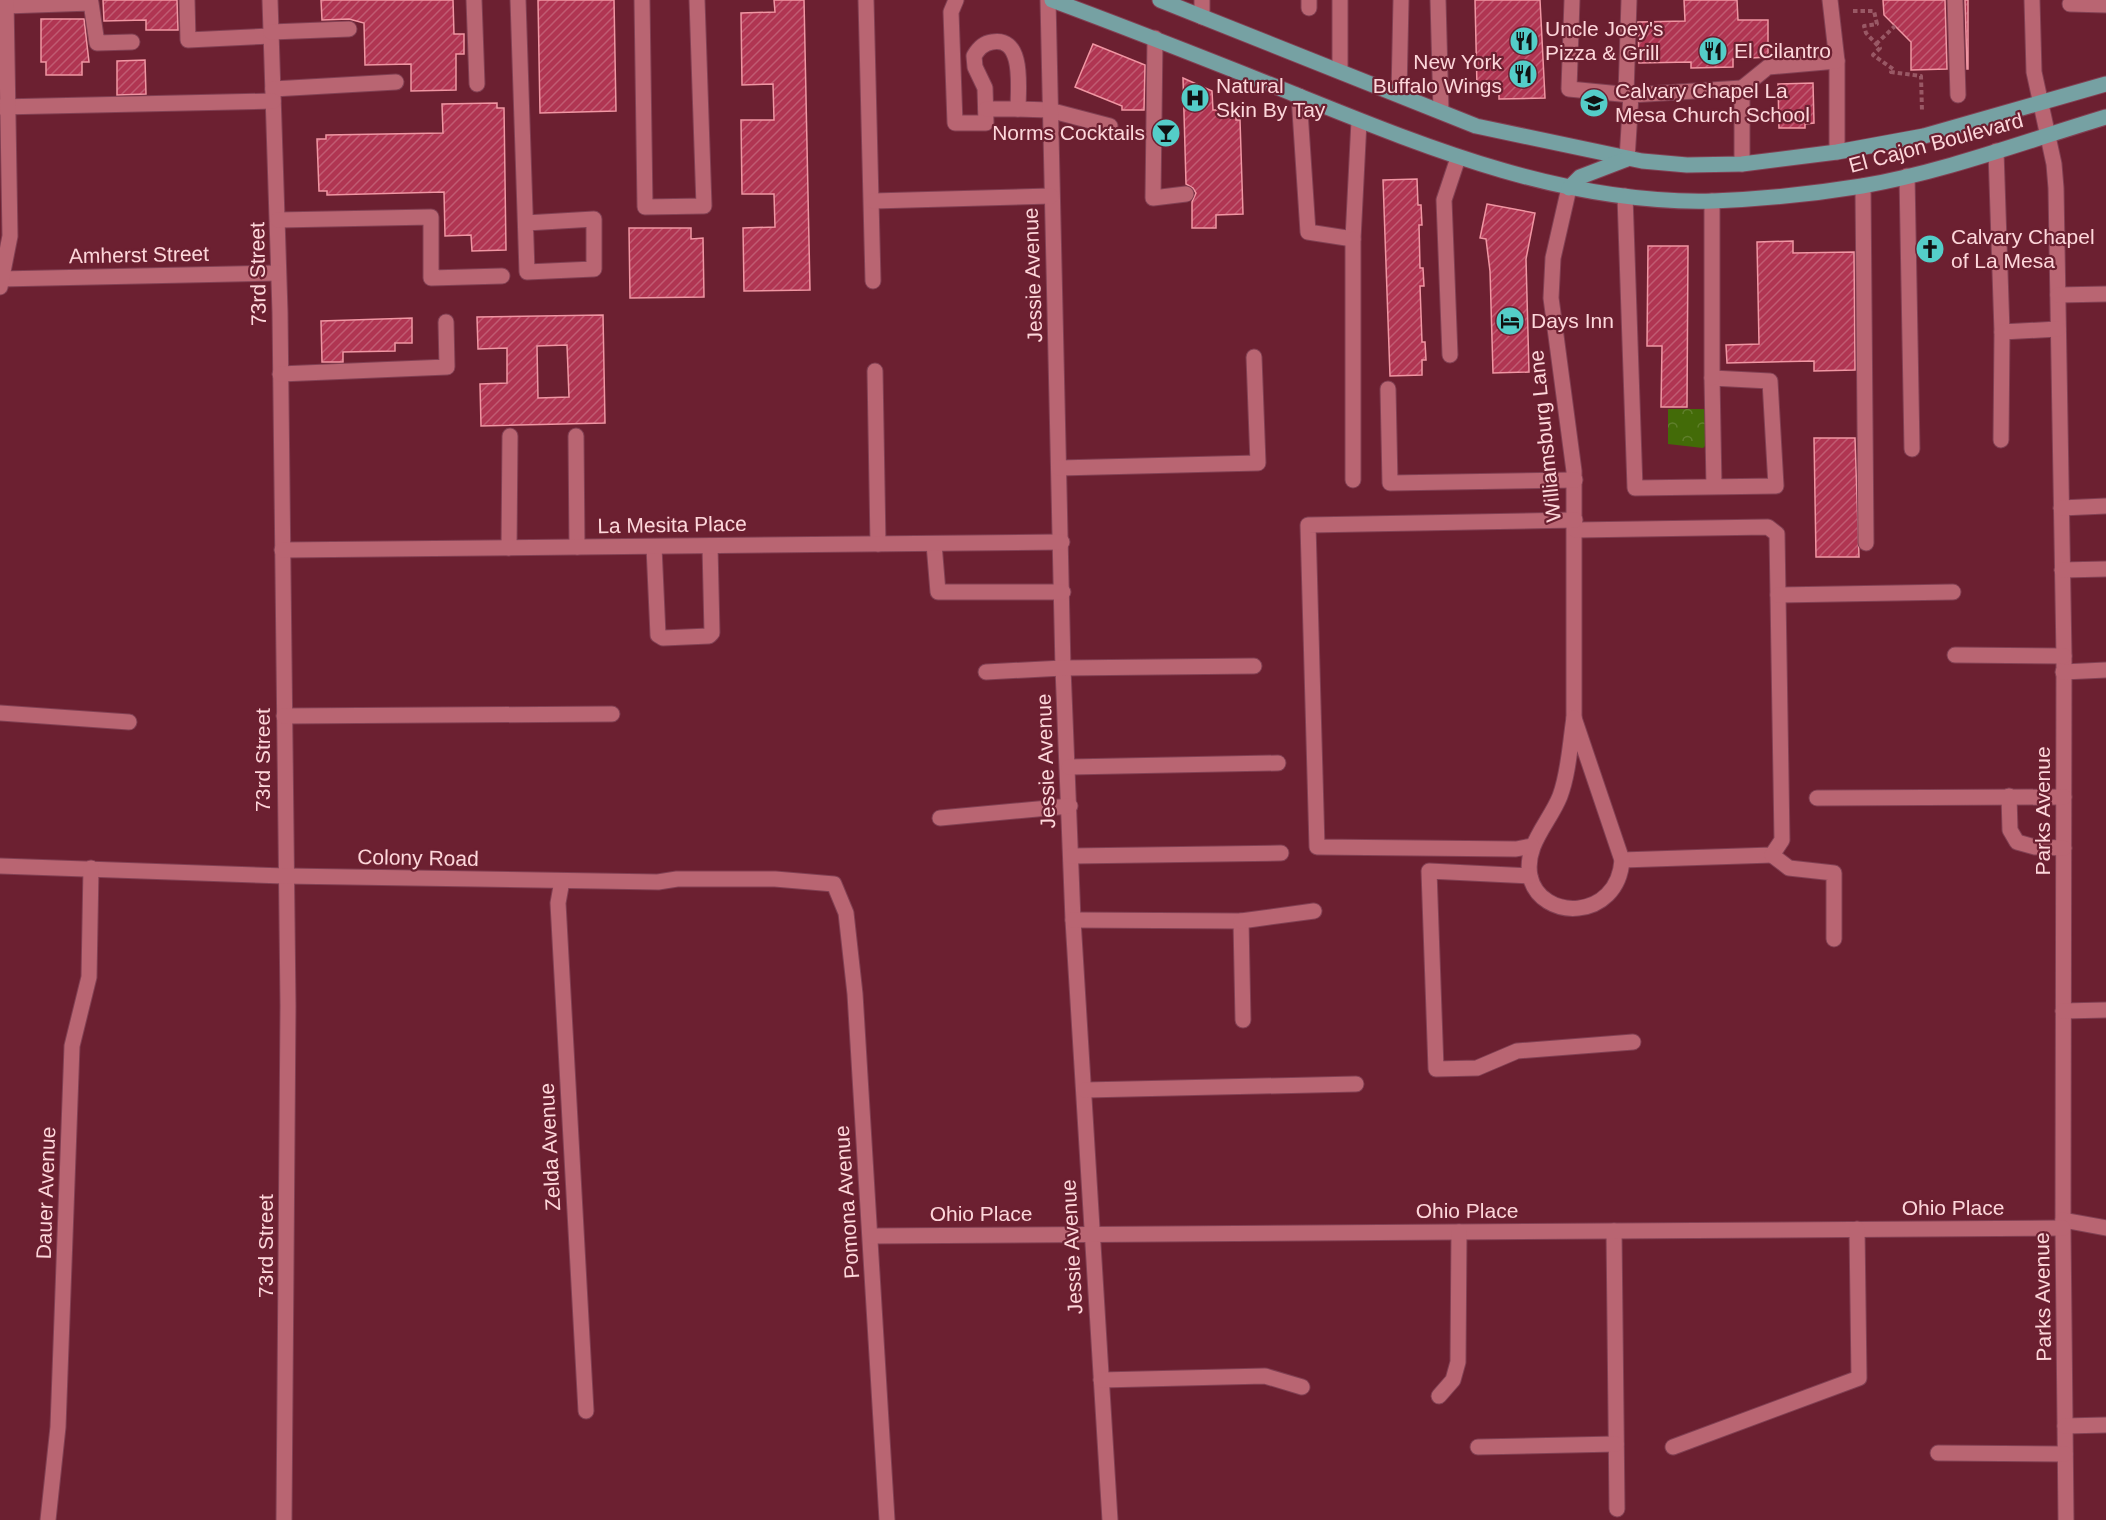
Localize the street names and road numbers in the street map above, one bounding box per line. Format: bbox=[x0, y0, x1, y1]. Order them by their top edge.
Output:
street label: El Cajon Boulevard bbox=[1846, 108, 2026, 177]
street label: Jessie Avenue bbox=[1019, 207, 1046, 343]
street label: 73rd Street bbox=[245, 222, 270, 326]
street label: Amherst Street bbox=[69, 242, 209, 267]
street label: Williamsburg Lane bbox=[1524, 349, 1565, 523]
street label: La Mesita Place bbox=[597, 512, 747, 537]
street label: Jessie Avenue bbox=[1032, 693, 1059, 829]
street label: 73rd Street bbox=[251, 708, 274, 812]
street label: Parks Avenue bbox=[2031, 746, 2054, 876]
street label: Colony Road bbox=[357, 845, 479, 870]
street label: Zelda Avenue bbox=[535, 1082, 564, 1212]
street label: Pomona Avenue bbox=[830, 1125, 863, 1280]
street label: Dauer Avenue bbox=[32, 1126, 59, 1260]
street label: Jessie Avenue bbox=[1056, 1179, 1087, 1315]
street label: 73rd Street bbox=[254, 1194, 277, 1298]
street label: Ohio Place bbox=[1902, 1196, 2004, 1219]
street label: Ohio Place bbox=[1416, 1199, 1518, 1222]
street label: Ohio Place bbox=[930, 1202, 1032, 1225]
street label: Parks Avenue bbox=[2030, 1232, 2055, 1362]

